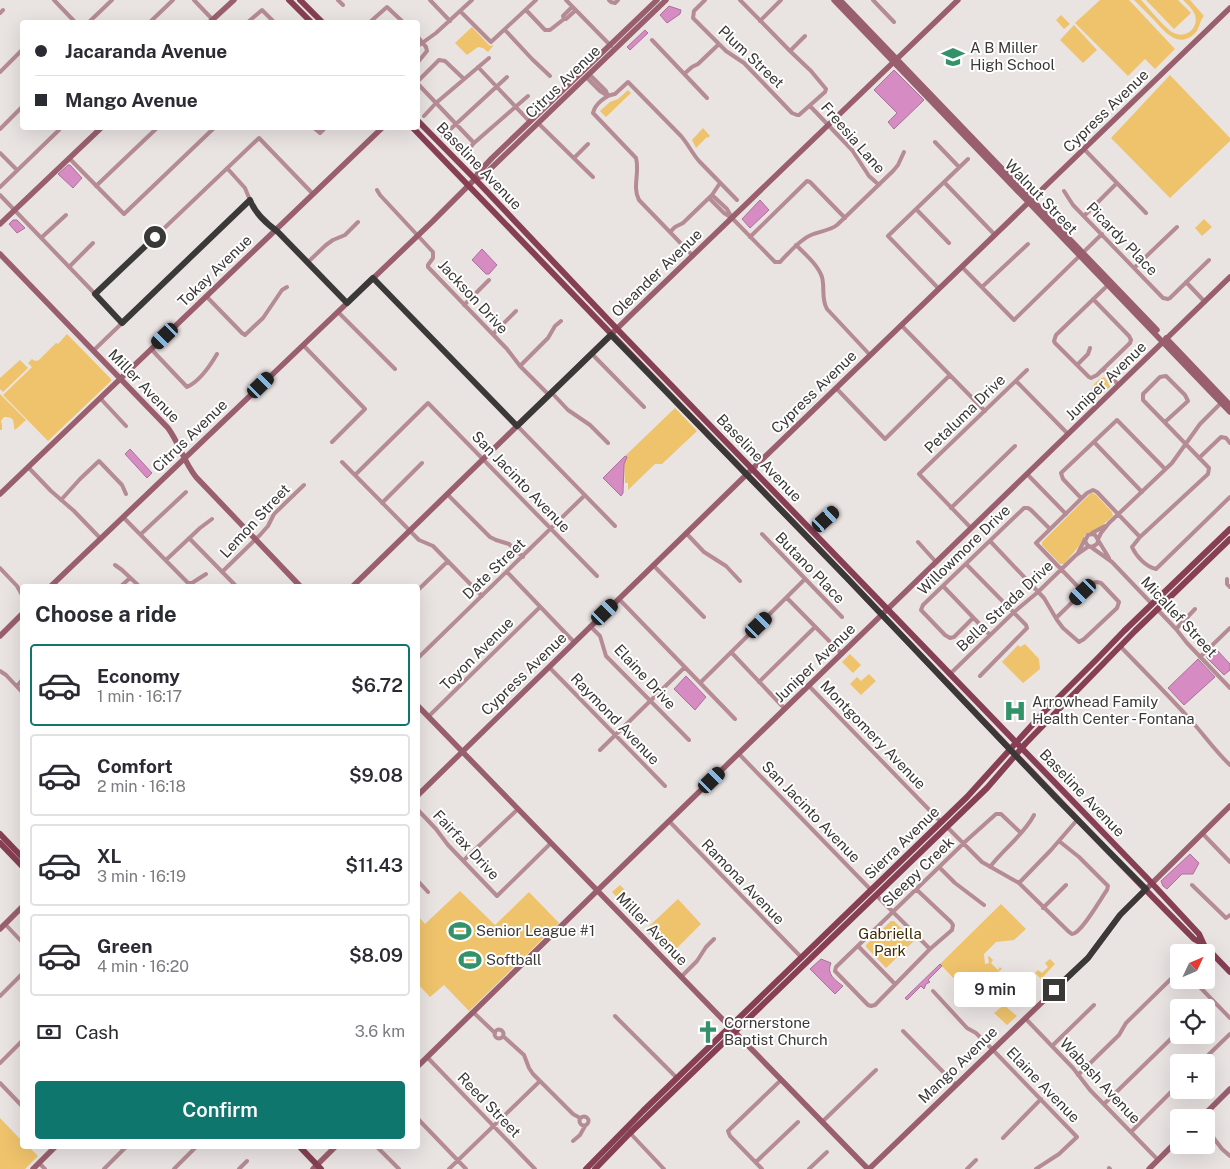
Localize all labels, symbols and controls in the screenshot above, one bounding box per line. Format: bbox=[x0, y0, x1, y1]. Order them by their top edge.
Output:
street label: Plum Street bbox=[715, 22, 788, 91]
place label: A B Miller High School bbox=[970, 39, 1055, 73]
text: Jacaranda Avenue bbox=[65, 40, 227, 62]
street label: Citrus Avenue bbox=[522, 42, 604, 121]
school or university icon: A B Miller High School bbox=[940, 44, 966, 70]
street label: Cypress Avenue bbox=[1060, 66, 1152, 156]
text: Mango Avenue bbox=[65, 89, 198, 111]
street label: Freesia Lane bbox=[818, 99, 889, 177]
street label: Baseline Avenue bbox=[433, 118, 525, 213]
street label: Walnut Street bbox=[1002, 156, 1081, 238]
street label: Picardy Place bbox=[1083, 199, 1161, 279]
street label: Oleander Avenue bbox=[608, 225, 705, 320]
route start bbox=[144, 226, 166, 248]
street label: Tokay Avenue bbox=[174, 231, 255, 310]
street label: Jackson Drive bbox=[435, 256, 512, 337]
car bbox=[148, 320, 181, 352]
street label: Juniper Avenue bbox=[1062, 338, 1150, 423]
street label: Miller Avenue bbox=[105, 346, 184, 426]
street label: Cypress Avenue bbox=[768, 347, 860, 437]
car bbox=[244, 369, 277, 401]
street label: Petaluma Drive bbox=[921, 371, 1009, 456]
street label: Citrus Avenue bbox=[149, 396, 231, 475]
street label: Baseline Avenue bbox=[713, 410, 805, 505]
street label: San Jacinto Avenue bbox=[469, 428, 574, 536]
street label: Lemon Street bbox=[216, 480, 293, 561]
street label: Willowmore Drive bbox=[914, 501, 1013, 598]
car bbox=[809, 503, 842, 535]
street label: Butano Place bbox=[772, 528, 849, 607]
street label: Date Street bbox=[459, 535, 528, 602]
street label: Bella Strada Drive bbox=[953, 557, 1056, 655]
street label: Micallef Street bbox=[1138, 573, 1221, 660]
car bbox=[1067, 576, 1099, 608]
car bbox=[588, 596, 621, 628]
text: Choose a ride bbox=[35, 601, 177, 627]
car bbox=[742, 609, 775, 641]
street label: Toyon Avenue bbox=[437, 614, 517, 694]
street label: Juniper Avenue bbox=[771, 620, 859, 705]
street label: Cypress Avenue bbox=[478, 629, 570, 719]
street label: Elaine Drive bbox=[611, 641, 680, 713]
icon: car bbox=[37, 663, 82, 708]
text: Economy bbox=[97, 665, 180, 687]
street label: Raymond Avenue bbox=[567, 669, 663, 768]
text: $6.72 bbox=[351, 674, 403, 696]
street label: Montgomery Avenue bbox=[817, 677, 930, 792]
text: 1 min · 16:17 bbox=[97, 687, 182, 706]
place label: Arrowhead Family Health Center - Fontana bbox=[1032, 693, 1195, 727]
hospital icon: Arrowhead Family Health Center - Fontana bbox=[1002, 698, 1028, 724]
street label: Baseline Avenue bbox=[1036, 745, 1128, 840]
icon: car bbox=[37, 753, 82, 798]
text: Comfort bbox=[97, 755, 173, 777]
street label: San Jacinto Avenue bbox=[759, 758, 864, 866]
text: $9.08 bbox=[349, 764, 403, 786]
car bbox=[695, 764, 728, 796]
text: 2 min · 16:18 bbox=[97, 777, 186, 796]
street label: Sierra Avenue bbox=[861, 803, 943, 883]
street label: Fairfax Drive bbox=[430, 806, 503, 883]
street label: Sleepy Creek bbox=[878, 833, 957, 910]
street label: Ramona Avenue bbox=[698, 836, 788, 928]
icon: car bbox=[37, 843, 82, 888]
text: XL bbox=[97, 845, 122, 867]
text: $11.43 bbox=[345, 854, 403, 876]
text: 3 min · 16:19 bbox=[97, 867, 186, 886]
street label: Miller Avenue bbox=[613, 889, 692, 969]
sports icon: Senior League #1 bbox=[447, 918, 473, 944]
place label: Senior League #1 bbox=[476, 922, 595, 939]
park label: Gabriella Park bbox=[858, 925, 922, 959]
icon: car bbox=[37, 933, 82, 978]
text: Green bbox=[97, 935, 152, 957]
text: $8.09 bbox=[349, 944, 403, 966]
north arrow bbox=[1170, 944, 1215, 989]
map controls bbox=[1170, 944, 1215, 1154]
sports icon: Softball bbox=[457, 947, 483, 973]
place label: Softball bbox=[486, 951, 542, 968]
text: 4 min · 16:20 bbox=[97, 957, 189, 976]
callout: 9 min bbox=[954, 972, 1036, 1008]
route end bbox=[1043, 979, 1065, 1001]
text: 9 min bbox=[974, 980, 1016, 999]
button: locate bbox=[1170, 999, 1215, 1044]
place label: Cornerstone Baptist Church bbox=[724, 1014, 828, 1048]
icon: cash bbox=[35, 1018, 63, 1046]
church icon: Cornerstone Baptist Church bbox=[695, 1019, 721, 1045]
text: Cash bbox=[75, 1021, 119, 1043]
text: 3.6 km bbox=[355, 1022, 405, 1041]
street label: Mango Avenue bbox=[915, 1023, 1001, 1106]
street label: Wabash Avenue bbox=[1056, 1034, 1144, 1127]
street label: Elaine Avenue bbox=[1003, 1044, 1083, 1126]
button: + bbox=[1170, 1054, 1215, 1099]
street label: Reed Street bbox=[454, 1069, 525, 1141]
button: Confirm bbox=[35, 1081, 405, 1139]
button: − bbox=[1170, 1109, 1215, 1154]

